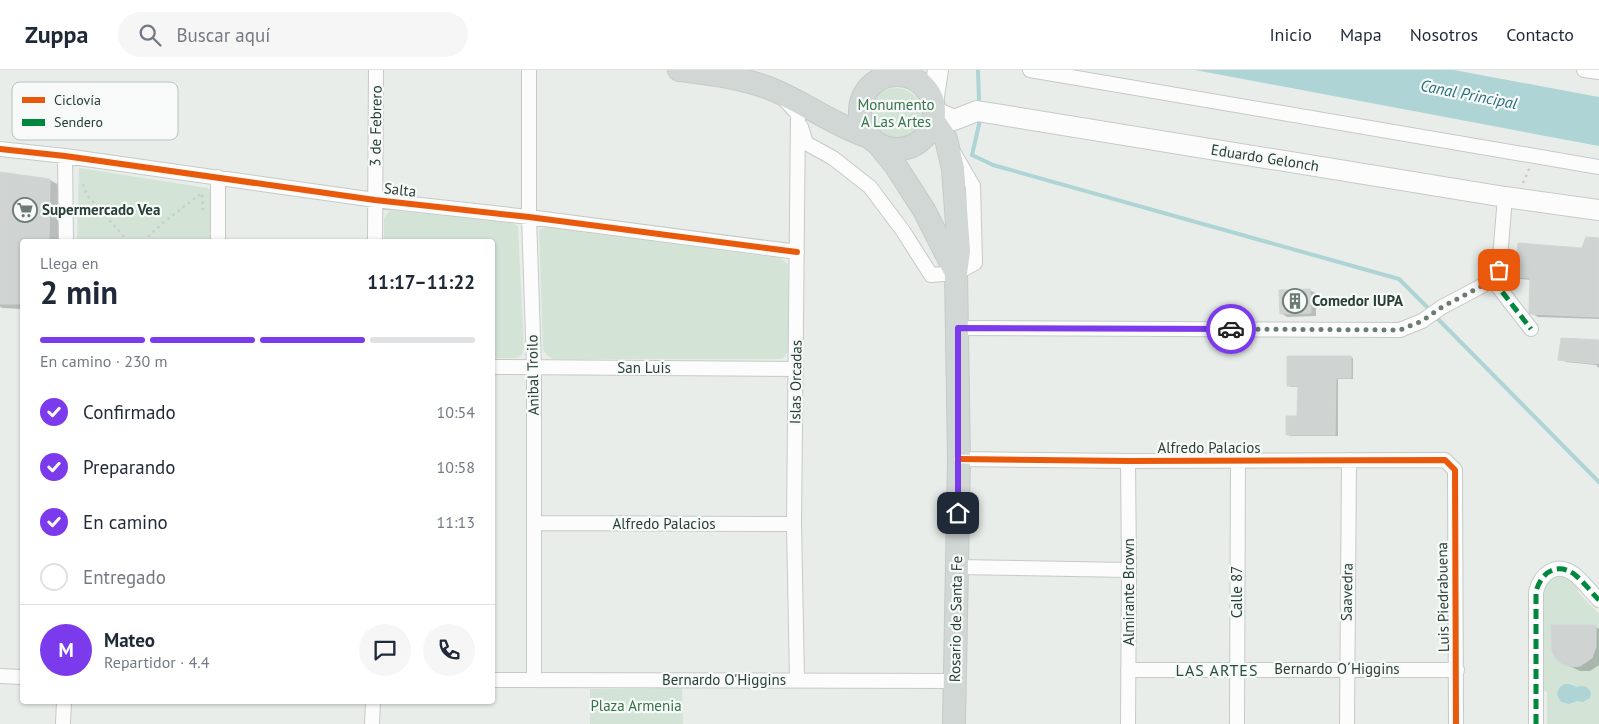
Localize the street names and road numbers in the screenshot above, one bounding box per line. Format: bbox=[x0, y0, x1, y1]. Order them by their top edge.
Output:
street label: 3 de Febrero bbox=[365, 85, 386, 167]
street label: Eduardo Gelonch bbox=[1210, 140, 1321, 175]
street label: Salta bbox=[383, 178, 417, 201]
street label: Anibal Troilo bbox=[522, 334, 543, 416]
street label: Islas Orcadas bbox=[785, 340, 806, 424]
street label: San Luis bbox=[617, 358, 671, 377]
street label: Alfredo Palacios bbox=[1157, 438, 1261, 457]
street label: Alfredo Palacios bbox=[612, 514, 716, 533]
street label: Almirante Brown bbox=[1119, 538, 1138, 646]
street label: Luis Piedrabuena bbox=[1432, 542, 1453, 652]
street label: Rosario de Santa Fe bbox=[945, 556, 966, 682]
street label: Saavedra bbox=[1336, 563, 1357, 621]
street label: Calle 87 bbox=[1227, 566, 1246, 618]
street label: Bernardo O´Higgins bbox=[1274, 659, 1400, 678]
street label: Bernardo O'Higgins bbox=[662, 670, 786, 689]

